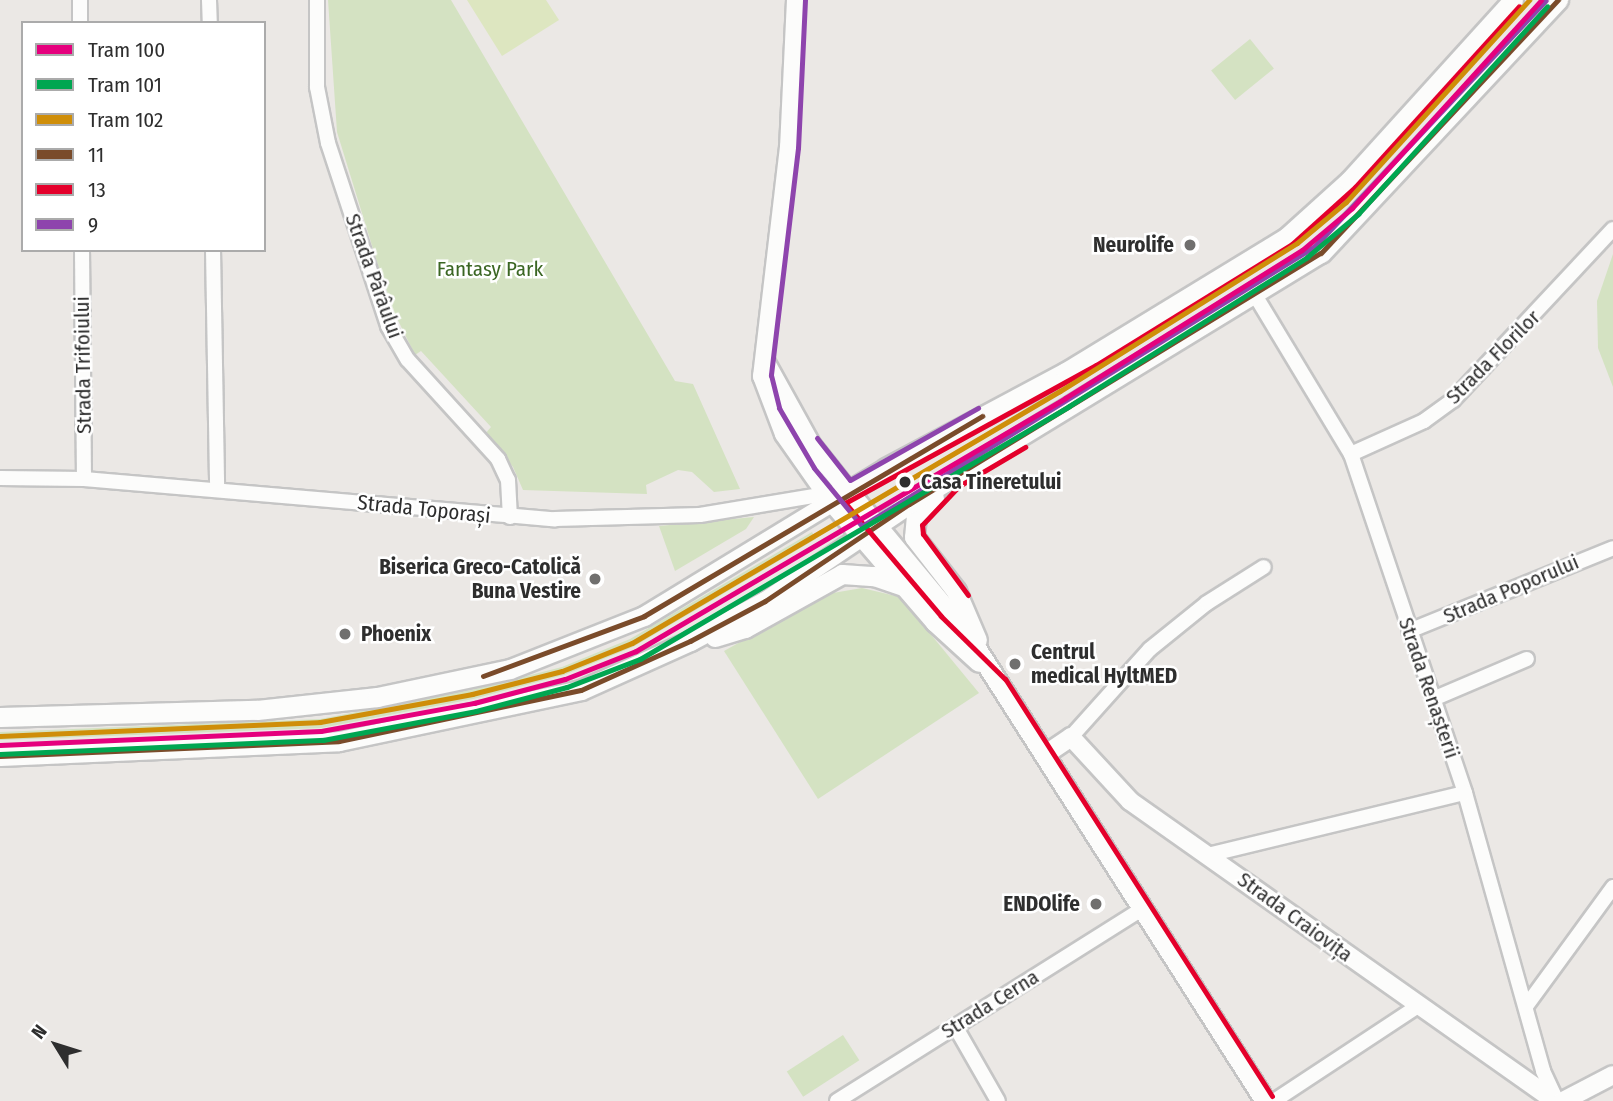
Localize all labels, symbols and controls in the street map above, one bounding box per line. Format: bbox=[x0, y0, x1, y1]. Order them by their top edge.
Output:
legend bbox=[21, 21, 266, 252]
text: Tram 100 bbox=[88, 37, 165, 63]
text: Tram 101 bbox=[88, 72, 162, 98]
text: Tram 102 bbox=[88, 107, 163, 133]
text: 11 bbox=[88, 142, 104, 168]
text: 13 bbox=[88, 177, 106, 203]
street label: Strada Pârâului bbox=[340, 210, 408, 342]
text: 9 bbox=[88, 212, 98, 238]
place label: Neurolife bbox=[1093, 232, 1174, 258]
marker: Neurolife bbox=[1180, 235, 1200, 255]
park label: Fantasy Park bbox=[437, 256, 543, 282]
street label: Strada Trifoiului bbox=[69, 296, 97, 434]
street label: Strada Florilor bbox=[1441, 305, 1545, 409]
place label: Casa Tineretului bbox=[921, 469, 1062, 495]
marker: Casa Tineretului bbox=[895, 472, 915, 492]
street label: Strada Toporași bbox=[356, 489, 492, 529]
street label: Strada Poporului bbox=[1440, 549, 1582, 629]
place label: Biserica Greco-Catolică Buna Vestire bbox=[379, 554, 581, 604]
marker: Biserica Greco-Catolică Buna Vestire bbox=[587, 571, 603, 587]
street label: Strada Renașterii bbox=[1393, 614, 1465, 762]
place label: Phoenix bbox=[361, 621, 431, 647]
marker: Phoenix bbox=[335, 624, 355, 644]
place label: Centrul medical HyltMED bbox=[1031, 639, 1177, 689]
marker: Centrul medical HyltMED bbox=[1005, 654, 1025, 674]
street label: Strada Craiovița bbox=[1233, 867, 1357, 967]
place label: ENDOlife bbox=[1003, 891, 1080, 917]
marker: ENDOlife bbox=[1086, 894, 1106, 914]
street label: Strada Cerna bbox=[937, 964, 1043, 1044]
north arrow bbox=[21, 1010, 91, 1080]
text: N bbox=[26, 1020, 52, 1043]

